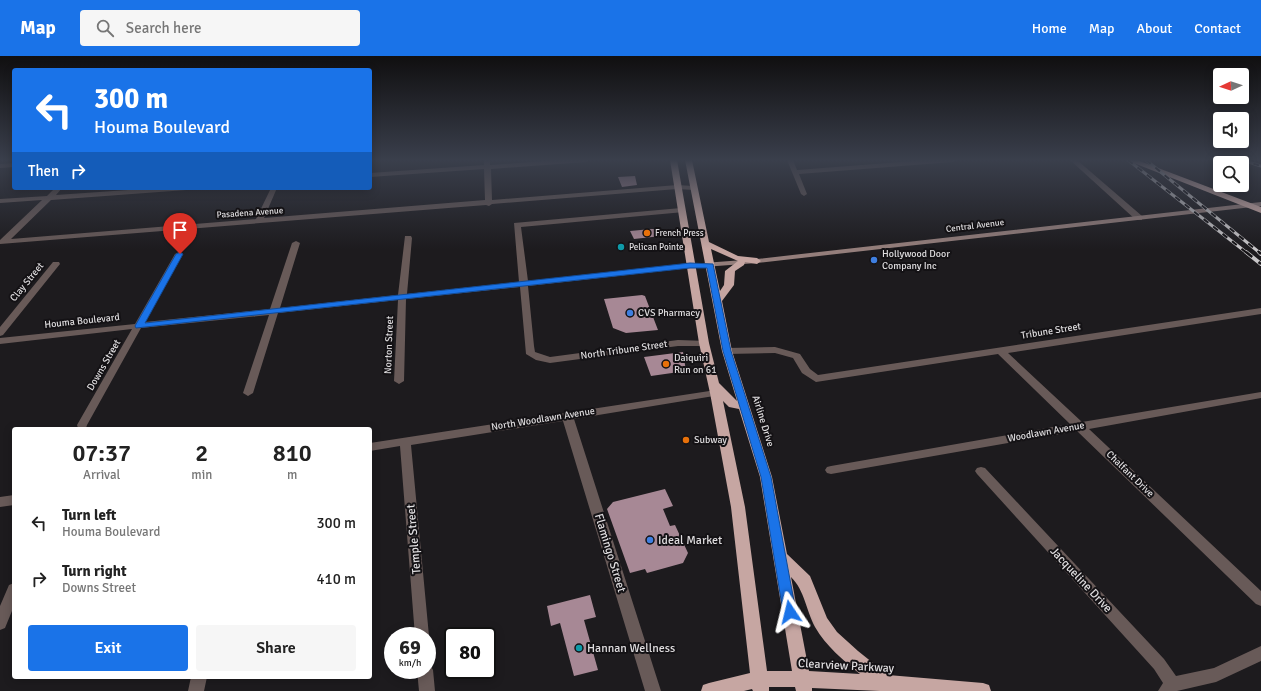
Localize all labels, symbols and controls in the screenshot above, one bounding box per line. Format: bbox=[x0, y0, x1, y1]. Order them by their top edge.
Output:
search box bbox=[80, 10, 360, 46]
text: Map bbox=[20, 16, 56, 40]
icon: search bbox=[94, 17, 116, 39]
text: Search here bbox=[126, 19, 201, 37]
text: Home bbox=[1032, 20, 1067, 37]
text: Map bbox=[1089, 20, 1114, 37]
text: About bbox=[1136, 20, 1172, 37]
text: Contact bbox=[1194, 20, 1241, 37]
north arrow bbox=[1213, 68, 1249, 104]
map controls bbox=[1213, 68, 1249, 192]
text: 300 m bbox=[94, 82, 168, 116]
icon: left bbox=[28, 84, 80, 136]
button: sound bbox=[1213, 112, 1249, 148]
text: Houma Boulevard bbox=[94, 116, 230, 138]
button: search bbox=[1213, 156, 1249, 192]
icon: right bbox=[67, 160, 89, 182]
text: Then bbox=[28, 162, 59, 180]
street label: Pasadena Avenue bbox=[216, 205, 284, 221]
pin bbox=[163, 213, 197, 254]
street label: Central Avenue bbox=[945, 217, 1005, 235]
icon: arrive bbox=[169, 219, 191, 241]
marker: French Press bbox=[642, 228, 652, 238]
place label: French Press bbox=[655, 228, 704, 239]
marker: Pelican Pointe bbox=[616, 242, 626, 252]
place label: Pelican Pointe bbox=[629, 242, 684, 253]
place label: Hollywood Door Company Inc bbox=[882, 248, 950, 272]
marker: Hollywood Door Company Inc bbox=[869, 255, 879, 265]
street label: Clay Street bbox=[8, 260, 47, 304]
place label: CVS Pharmacy bbox=[638, 307, 700, 319]
marker: CVS Pharmacy bbox=[625, 308, 635, 318]
street label: Houma Boulevard bbox=[44, 311, 120, 331]
street label: Norton Street bbox=[382, 315, 396, 374]
street label: Tribune Street bbox=[1020, 320, 1082, 342]
street label: Downs Street bbox=[85, 337, 124, 393]
street label: North Tribune Street bbox=[580, 338, 669, 362]
place label: Daiquiri Run on 61 bbox=[674, 352, 717, 376]
marker: Daiquiri Run on 61 bbox=[661, 359, 671, 369]
street label: Airline Drive bbox=[749, 394, 777, 448]
street label: North Woodlawn Avenue bbox=[490, 405, 596, 433]
street label: Woodlawn Avenue bbox=[1007, 419, 1085, 445]
place label: Subway bbox=[694, 434, 727, 446]
marker: Subway bbox=[681, 435, 691, 445]
text: 07:37 bbox=[72, 438, 131, 468]
text: 2 bbox=[195, 438, 208, 468]
text: 810 bbox=[273, 438, 312, 468]
street label: Chalfant Drive bbox=[1104, 448, 1156, 500]
text: Arrival bbox=[83, 467, 120, 483]
text: min bbox=[191, 467, 212, 483]
text: m bbox=[287, 467, 297, 483]
street label: Temple Street bbox=[403, 503, 425, 575]
text: Turn left bbox=[62, 506, 116, 524]
icon: left bbox=[28, 512, 50, 534]
street label: Flamingo Street bbox=[591, 512, 629, 594]
text: 300 m bbox=[316, 514, 356, 532]
text: Houma Boulevard bbox=[62, 524, 160, 540]
place label: Ideal Market bbox=[658, 533, 722, 548]
marker: Ideal Market bbox=[645, 535, 655, 545]
street label: Jacqueline Drive bbox=[1047, 544, 1115, 616]
text: Turn right bbox=[62, 562, 127, 580]
icon: right bbox=[28, 568, 50, 590]
text: 410 m bbox=[316, 570, 356, 588]
text: Downs Street bbox=[62, 580, 136, 596]
position arrow bbox=[769, 591, 811, 633]
button: Exit bbox=[28, 625, 188, 671]
button: Share bbox=[196, 625, 356, 671]
speed limit sign: 80 bbox=[444, 627, 496, 679]
text: 69 bbox=[399, 635, 421, 660]
place label: Hannan Wellness bbox=[587, 641, 675, 656]
marker: Hannan Wellness bbox=[574, 643, 584, 653]
street label: Clearview Parkway bbox=[797, 656, 895, 676]
text: km/h bbox=[399, 657, 421, 669]

